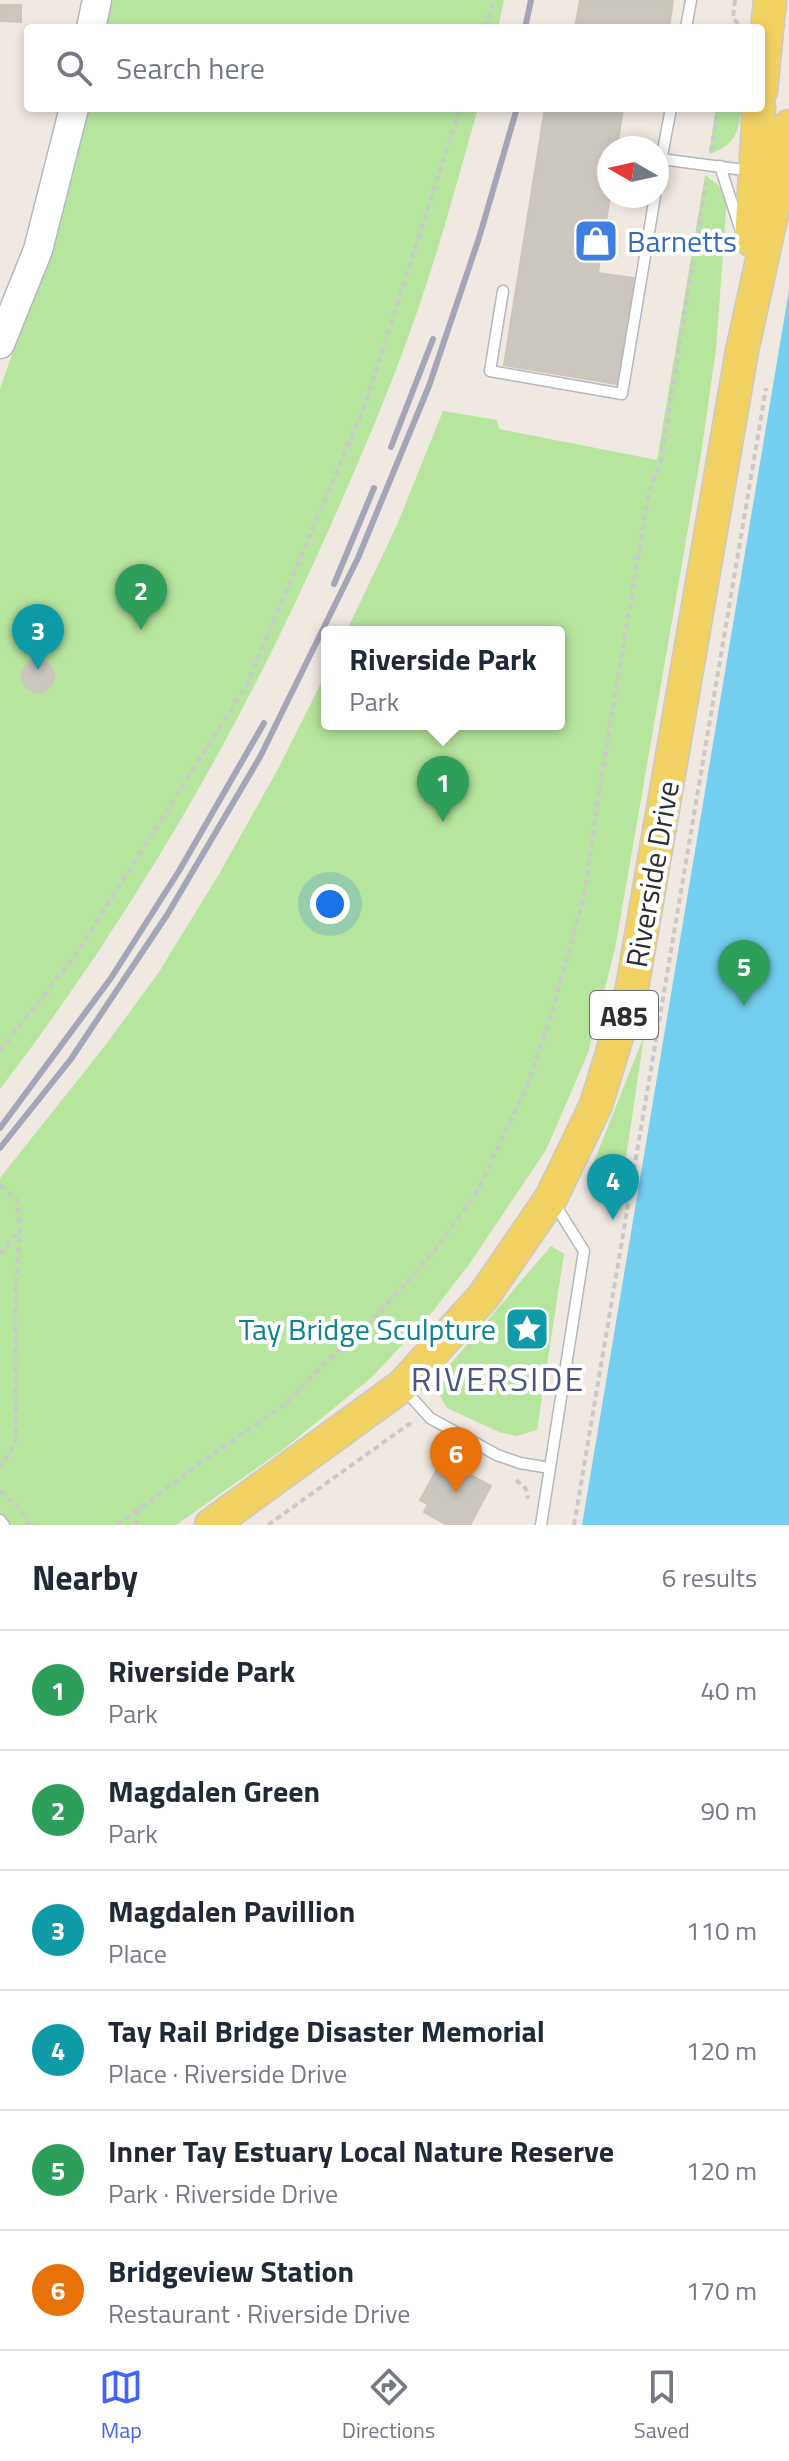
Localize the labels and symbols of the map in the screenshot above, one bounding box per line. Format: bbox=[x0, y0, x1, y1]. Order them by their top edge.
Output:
north arrow bbox=[597, 136, 669, 208]
shop icon: Barnetts bbox=[572, 217, 620, 265]
place label: Barnetts bbox=[627, 218, 737, 264]
pin: 2 bbox=[115, 564, 167, 630]
pin: 3 bbox=[12, 604, 64, 670]
pin: 1 bbox=[417, 756, 469, 822]
street label: Riverside Drive bbox=[613, 777, 691, 971]
your location bbox=[310, 884, 350, 924]
pin: 5 bbox=[718, 940, 770, 1006]
road number: A85 bbox=[590, 991, 658, 1039]
pin: 4 bbox=[587, 1154, 639, 1220]
place icon: Tay Bridge Sculpture bbox=[503, 1305, 551, 1353]
place label: Tay Bridge Sculpture bbox=[239, 1306, 496, 1352]
district label: RIVERSIDE bbox=[411, 1352, 585, 1404]
pin: 6 bbox=[430, 1427, 482, 1493]

